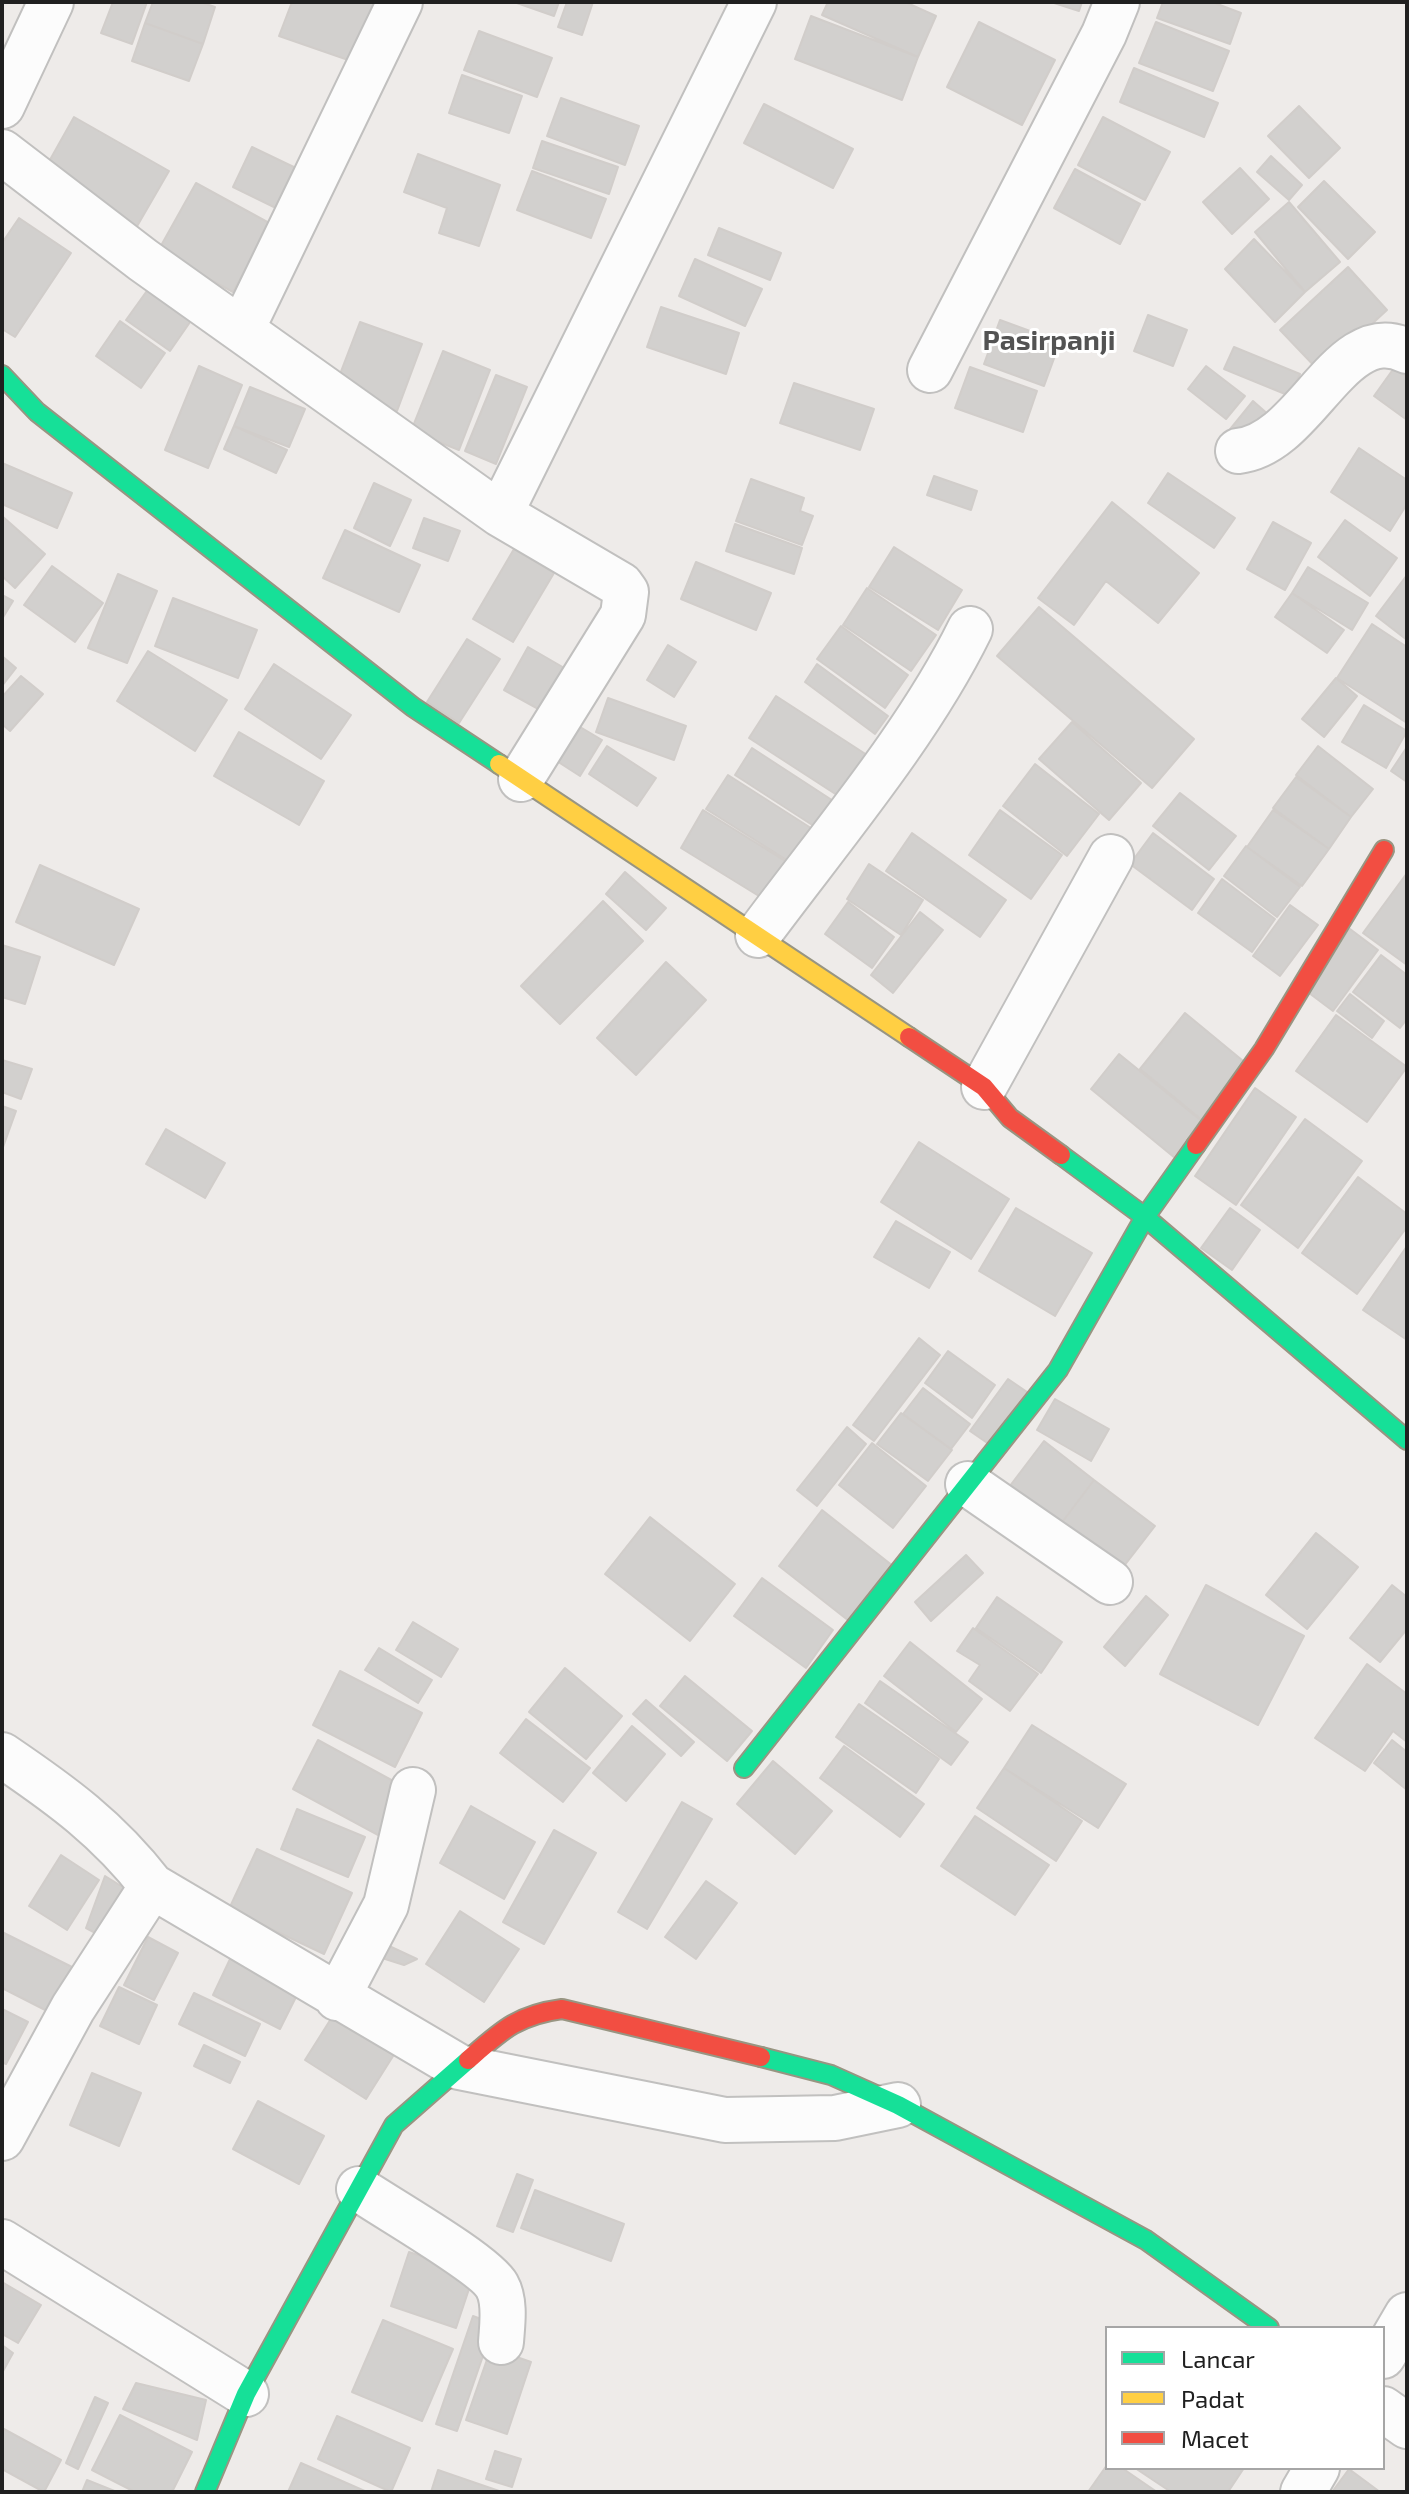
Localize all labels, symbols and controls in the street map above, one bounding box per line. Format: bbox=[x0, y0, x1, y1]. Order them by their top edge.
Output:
district label: Pasirpanji bbox=[983, 324, 1115, 358]
legend bbox=[1105, 2326, 1385, 2470]
text: Lancar bbox=[1181, 2344, 1255, 2373]
text: Padat bbox=[1181, 2384, 1244, 2413]
text: Macet bbox=[1181, 2424, 1249, 2453]

